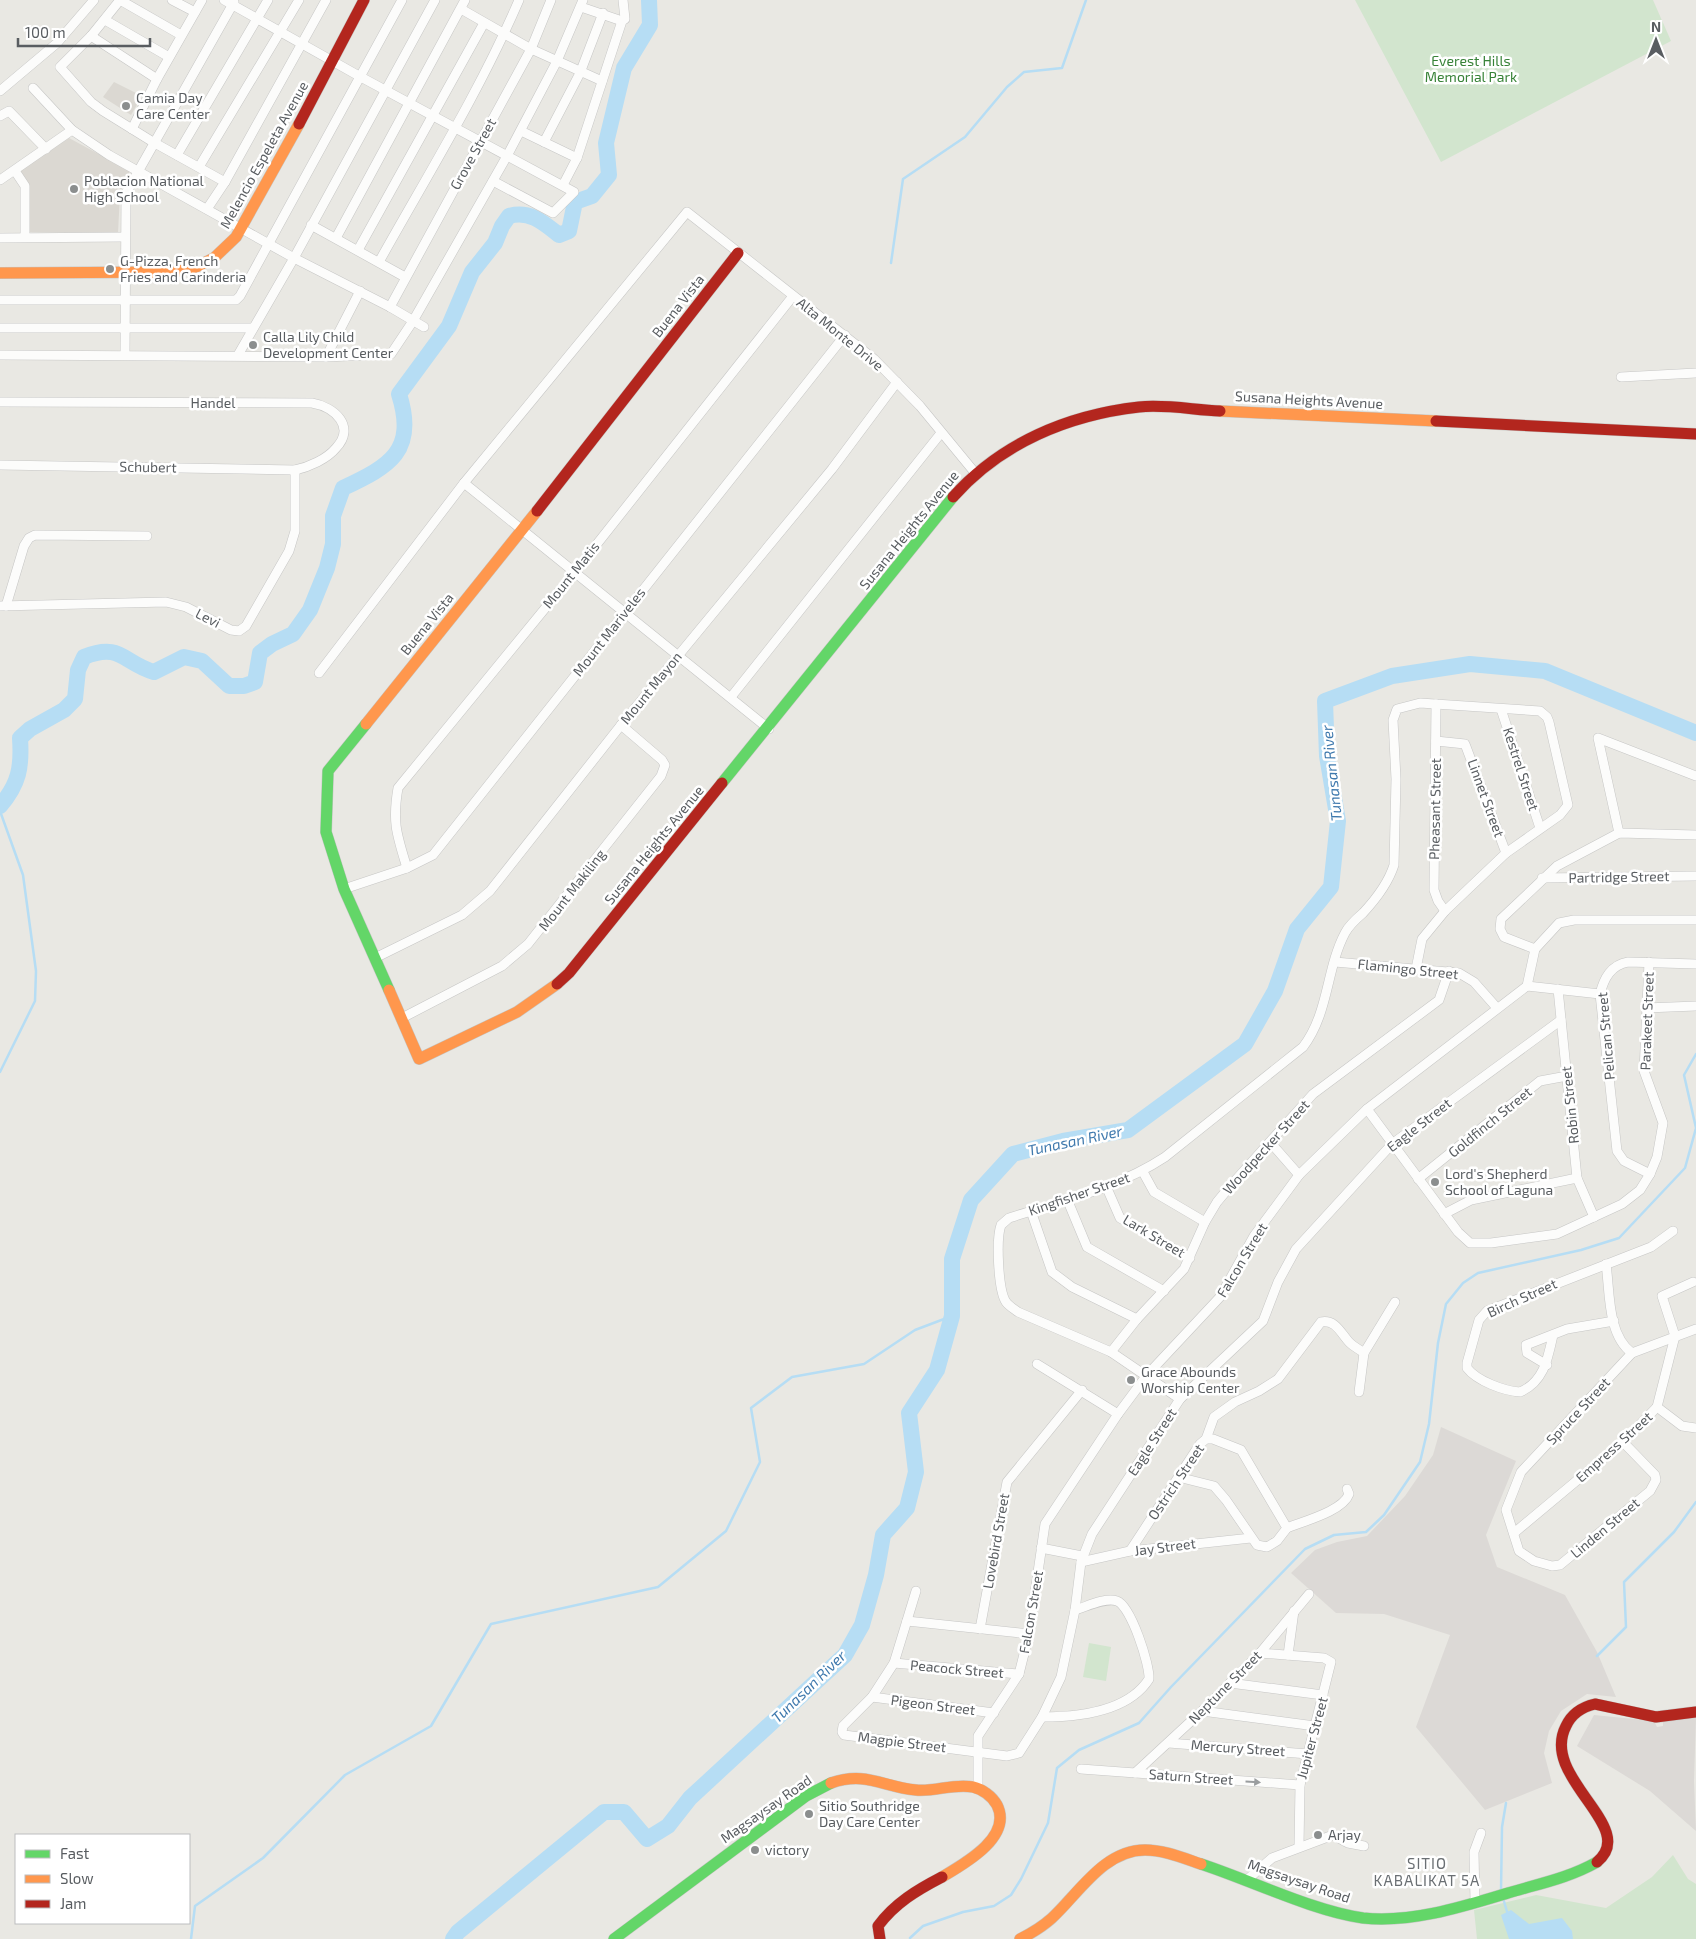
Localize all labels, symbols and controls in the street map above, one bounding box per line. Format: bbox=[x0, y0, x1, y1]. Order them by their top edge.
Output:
scale bar bbox=[18, 15, 150, 47]
north arrow bbox=[1631, 15, 1681, 65]
text: N bbox=[1651, 18, 1661, 35]
text: 100 m bbox=[25, 23, 66, 41]
park label: Everest Hills Memorial Park bbox=[1425, 52, 1517, 85]
street label: Melencio Espeleta Avenue bbox=[216, 78, 311, 231]
place label: Camia Day Care Center bbox=[136, 89, 210, 122]
marker: Camia Day Care Center bbox=[120, 100, 132, 112]
street label: Grove Street bbox=[446, 115, 499, 192]
place label: Poblacion National High School bbox=[84, 172, 205, 205]
marker: Poblacion National High School bbox=[68, 183, 80, 195]
place label: G-Pizza, French Fries and Carinderia bbox=[120, 252, 246, 285]
marker: G-Pizza, French Fries and Carinderia bbox=[104, 263, 116, 275]
street label: Buena Vista bbox=[648, 271, 707, 340]
street label: Alta Monte Drive bbox=[794, 293, 887, 374]
place label: Calla Lily Child Development Center bbox=[263, 328, 394, 361]
marker: Calla Lily Child Development Center bbox=[247, 339, 259, 351]
street label: Susana Heights Avenue bbox=[1235, 387, 1383, 412]
street label: Handel bbox=[191, 394, 236, 411]
street label: Schubert bbox=[119, 458, 177, 475]
street label: Susana Heights Avenue bbox=[855, 467, 962, 593]
street label: Mount Matis bbox=[539, 538, 603, 611]
street label: Mount Mariveles bbox=[569, 584, 648, 679]
street label: Buena Vista bbox=[396, 589, 457, 658]
street label: Levi bbox=[193, 604, 223, 631]
street label: Mount Mayon bbox=[616, 648, 685, 727]
water label: Tunasan River bbox=[1317, 723, 1345, 822]
street label: Kestrel Street bbox=[1500, 725, 1543, 813]
street label: Linnet Street bbox=[1464, 756, 1508, 839]
street label: Pheasant Street bbox=[1425, 758, 1444, 860]
street label: Susana Heights Avenue bbox=[600, 782, 707, 908]
street label: Mount Makiling bbox=[534, 845, 609, 934]
street label: Partridge Street bbox=[1568, 867, 1670, 886]
street label: Flamingo Street bbox=[1357, 955, 1459, 982]
street label: Parakeet Street bbox=[1636, 971, 1657, 1071]
street label: Pelican Street bbox=[1593, 991, 1618, 1081]
street label: Robin Street bbox=[1557, 1065, 1582, 1145]
street label: Goldfinch Street bbox=[1444, 1083, 1535, 1160]
street label: Eagle Street bbox=[1383, 1094, 1454, 1155]
street label: Woodpecker Street bbox=[1219, 1096, 1313, 1197]
water label: Tunasan River bbox=[1026, 1121, 1125, 1159]
place label: Lord's Shepherd School of Laguna bbox=[1445, 1165, 1553, 1198]
street label: Kingfisher Street bbox=[1026, 1168, 1132, 1219]
marker: Lord's Shepherd School of Laguna bbox=[1429, 1176, 1441, 1188]
street label: Lark Street bbox=[1120, 1210, 1188, 1261]
street label: Falcon Street bbox=[1213, 1219, 1270, 1300]
street label: Birch Street bbox=[1484, 1275, 1559, 1320]
place label: Grace Abounds Worship Center bbox=[1141, 1363, 1240, 1396]
street label: Spruce Street bbox=[1542, 1373, 1613, 1448]
marker: Grace Abounds Worship Center bbox=[1125, 1374, 1137, 1386]
street label: Eagle Street bbox=[1123, 1405, 1180, 1479]
street label: Empress Street bbox=[1572, 1408, 1656, 1486]
street label: Ostrich Street bbox=[1144, 1441, 1207, 1523]
street label: Lovebird Street bbox=[979, 1492, 1012, 1590]
street label: Linden Street bbox=[1567, 1494, 1643, 1561]
street label: Jay Street bbox=[1133, 1534, 1197, 1559]
street label: Falcon Street bbox=[1015, 1569, 1046, 1655]
water label: Tunasan River bbox=[767, 1646, 850, 1726]
street label: Neptune Street bbox=[1185, 1647, 1265, 1727]
street label: Peacock Street bbox=[910, 1656, 1005, 1681]
street label: Pigeon Street bbox=[890, 1691, 976, 1718]
street label: Jupiter Street bbox=[1292, 1695, 1331, 1781]
street label: Magpie Street bbox=[857, 1728, 947, 1755]
street label: Mercury Street bbox=[1190, 1736, 1286, 1759]
street label: Saturn Street bbox=[1148, 1765, 1234, 1788]
street label: Magsaysay Road bbox=[717, 1771, 815, 1846]
one-way arrow bbox=[1246, 1778, 1262, 1786]
place label: Sitio Southridge Day Care Center bbox=[819, 1797, 920, 1830]
marker: Sitio Southridge Day Care Center bbox=[803, 1808, 815, 1820]
place label: Arjay bbox=[1328, 1826, 1362, 1843]
marker: Arjay bbox=[1312, 1829, 1324, 1841]
legend bbox=[15, 1834, 190, 1924]
place label: victory bbox=[765, 1841, 810, 1858]
text: Fast bbox=[60, 1844, 90, 1862]
marker: victory bbox=[749, 1844, 761, 1856]
district label: SITIO KABALIKAT 5A bbox=[1374, 1854, 1480, 1889]
street label: Magsaysay Road bbox=[1246, 1855, 1353, 1906]
text: Slow bbox=[60, 1869, 94, 1887]
text: Jam bbox=[60, 1894, 86, 1912]

